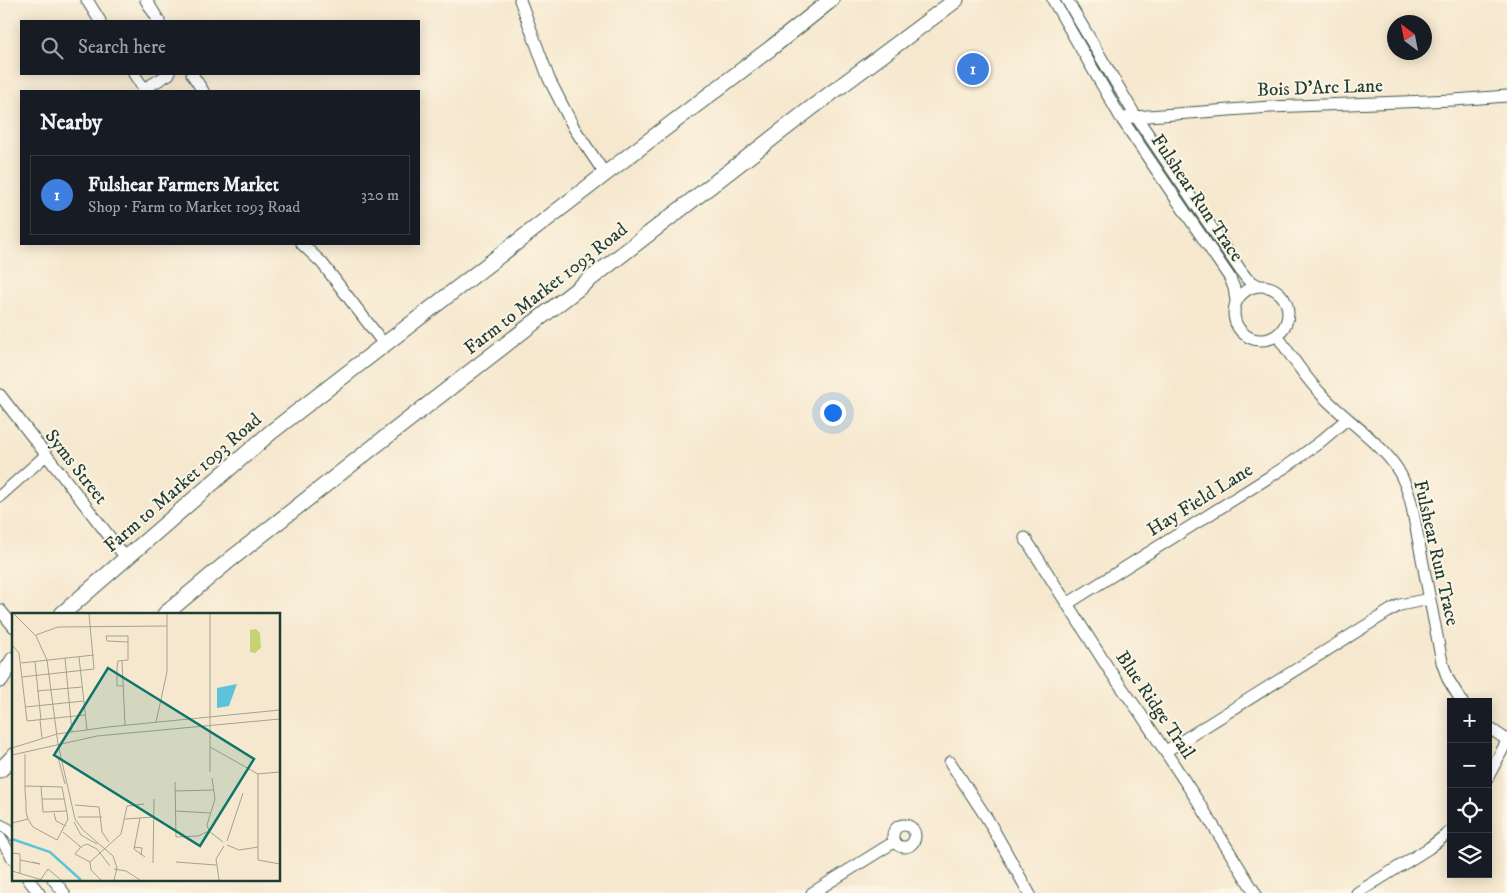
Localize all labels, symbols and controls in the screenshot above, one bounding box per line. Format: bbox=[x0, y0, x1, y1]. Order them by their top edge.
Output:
north arrow bbox=[1387, 15, 1432, 60]
search box bbox=[20, 20, 420, 75]
icon: search bbox=[38, 34, 66, 62]
text: Search here bbox=[78, 36, 166, 59]
pin: 1 bbox=[957, 50, 989, 88]
street label: Bois D'Arc Lane bbox=[1257, 74, 1383, 102]
text: Nearby bbox=[40, 110, 102, 136]
street label: Fulshear Run Trace bbox=[1146, 130, 1248, 266]
text: Fulshear Farmers Market bbox=[88, 174, 279, 197]
text: 1 bbox=[54, 185, 60, 205]
text: 320 m bbox=[361, 185, 399, 205]
text: Shop · Farm to Market 1093 Road bbox=[88, 197, 300, 217]
street label: Farm to Market 1093 Road bbox=[460, 218, 633, 360]
your location bbox=[820, 400, 846, 426]
street label: Farm to Market 1093 Road bbox=[100, 408, 267, 558]
street label: Syms Street bbox=[40, 425, 112, 509]
street label: Hay Field Lane bbox=[1143, 458, 1257, 542]
street label: Fulshear Run Trace bbox=[1408, 478, 1464, 628]
inset map bbox=[12, 613, 280, 880]
street label: Blue Ridge Trail bbox=[1110, 647, 1200, 764]
map controls bbox=[1447, 698, 1492, 878]
button: + bbox=[1447, 698, 1492, 743]
button: − bbox=[1447, 743, 1492, 788]
button: locate bbox=[1447, 788, 1492, 833]
button: layers bbox=[1447, 833, 1492, 878]

